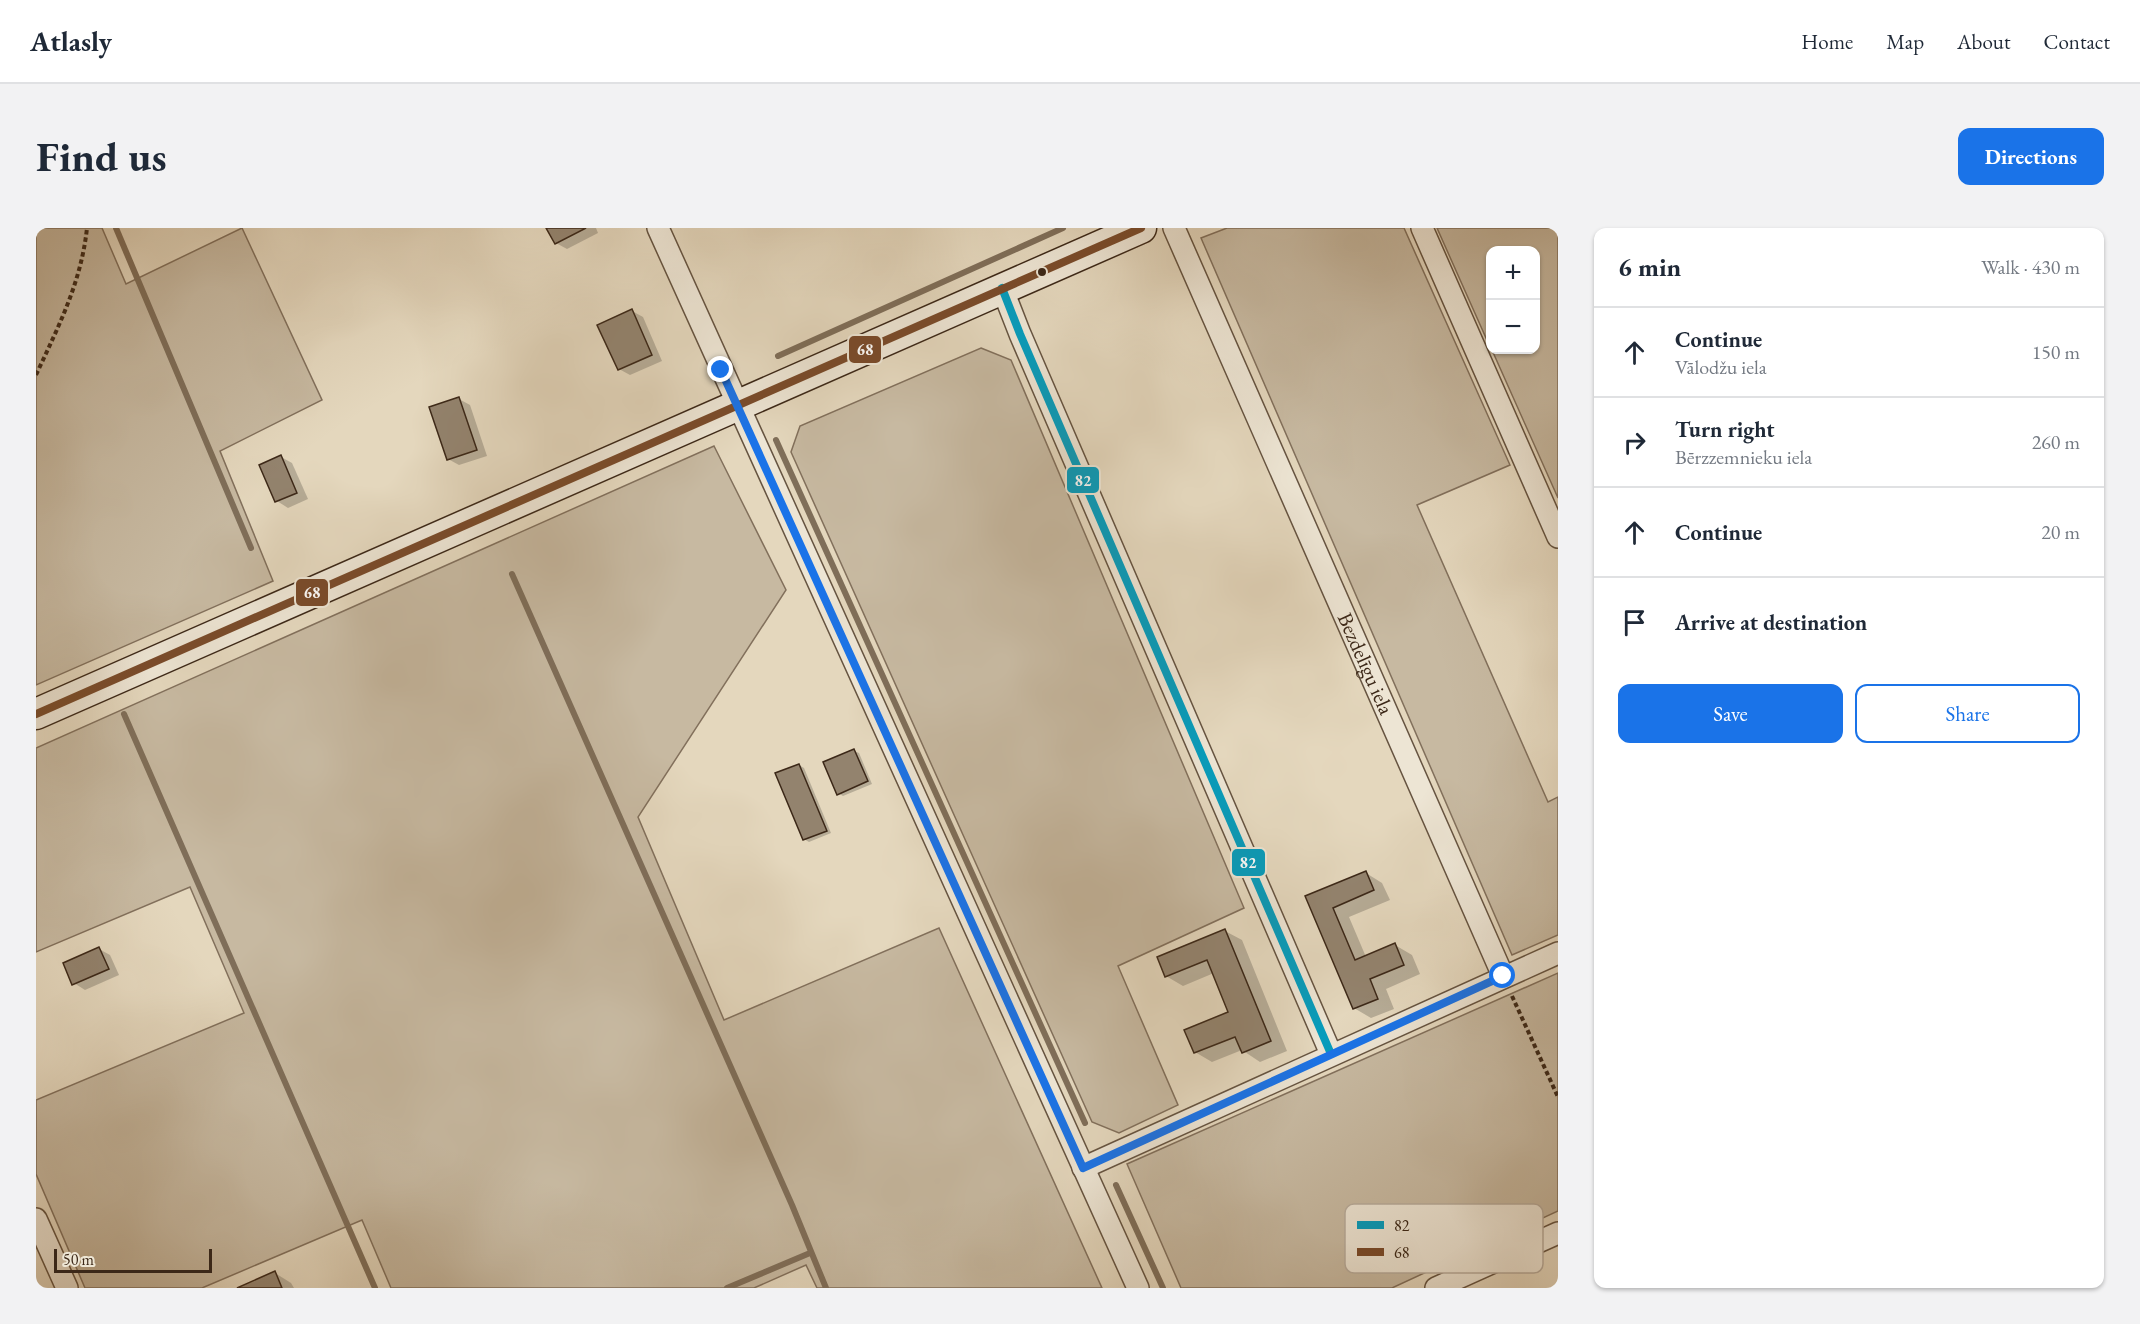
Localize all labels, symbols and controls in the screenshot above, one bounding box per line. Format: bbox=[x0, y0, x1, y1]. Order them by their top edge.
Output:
text: Atlasly bbox=[30, 23, 112, 59]
text: Home bbox=[1801, 28, 1853, 55]
text: Map bbox=[1886, 28, 1924, 55]
text: About bbox=[1957, 28, 2010, 55]
text: Contact bbox=[2043, 28, 2110, 55]
button: Directions bbox=[1958, 128, 2104, 185]
text: Find us bbox=[36, 129, 167, 184]
map controls bbox=[1486, 246, 1540, 354]
button: + bbox=[1486, 246, 1540, 300]
text: 6 min bbox=[1618, 250, 1681, 284]
text: Walk · 430 m bbox=[1981, 254, 2080, 280]
unlabelled marker bbox=[1036, 266, 1048, 278]
button: − bbox=[1486, 300, 1540, 354]
text: Continue bbox=[1675, 325, 1762, 354]
line badge: 68 bbox=[848, 335, 882, 364]
icon: ahead bbox=[1618, 336, 1651, 369]
text: 68 bbox=[857, 339, 873, 360]
text: 150 m bbox=[2032, 339, 2080, 365]
text: Vālodžu iela bbox=[1675, 354, 1767, 380]
route end bbox=[707, 356, 733, 382]
text: Turn right bbox=[1675, 415, 1774, 444]
icon: right bbox=[1618, 426, 1651, 459]
text: 260 m bbox=[2032, 429, 2080, 455]
text: Bērzzemnieku iela bbox=[1675, 444, 1812, 470]
line badge: 82 bbox=[1066, 466, 1100, 494]
text: 82 bbox=[1075, 470, 1092, 491]
icon: ahead bbox=[1618, 516, 1651, 549]
text: Continue bbox=[1675, 518, 1762, 547]
text: 20 m bbox=[2041, 519, 2080, 545]
line badge: 68 bbox=[295, 578, 329, 607]
text: 68 bbox=[304, 582, 320, 603]
icon: arrive bbox=[1618, 606, 1651, 639]
street label: Bezdelīgu iela bbox=[1332, 608, 1401, 719]
text: Arrive at destination bbox=[1675, 608, 1867, 637]
button: Save bbox=[1618, 684, 1843, 743]
button: Share bbox=[1855, 684, 2080, 743]
line badge: 82 bbox=[1231, 848, 1266, 877]
text: 82 bbox=[1240, 852, 1257, 873]
route start bbox=[1489, 962, 1515, 988]
legend bbox=[1345, 1204, 1543, 1273]
text: 82 bbox=[1394, 1215, 1410, 1236]
text: 68 bbox=[1394, 1242, 1410, 1263]
scale bar bbox=[54, 1246, 212, 1274]
text: 50 m bbox=[63, 1249, 94, 1270]

